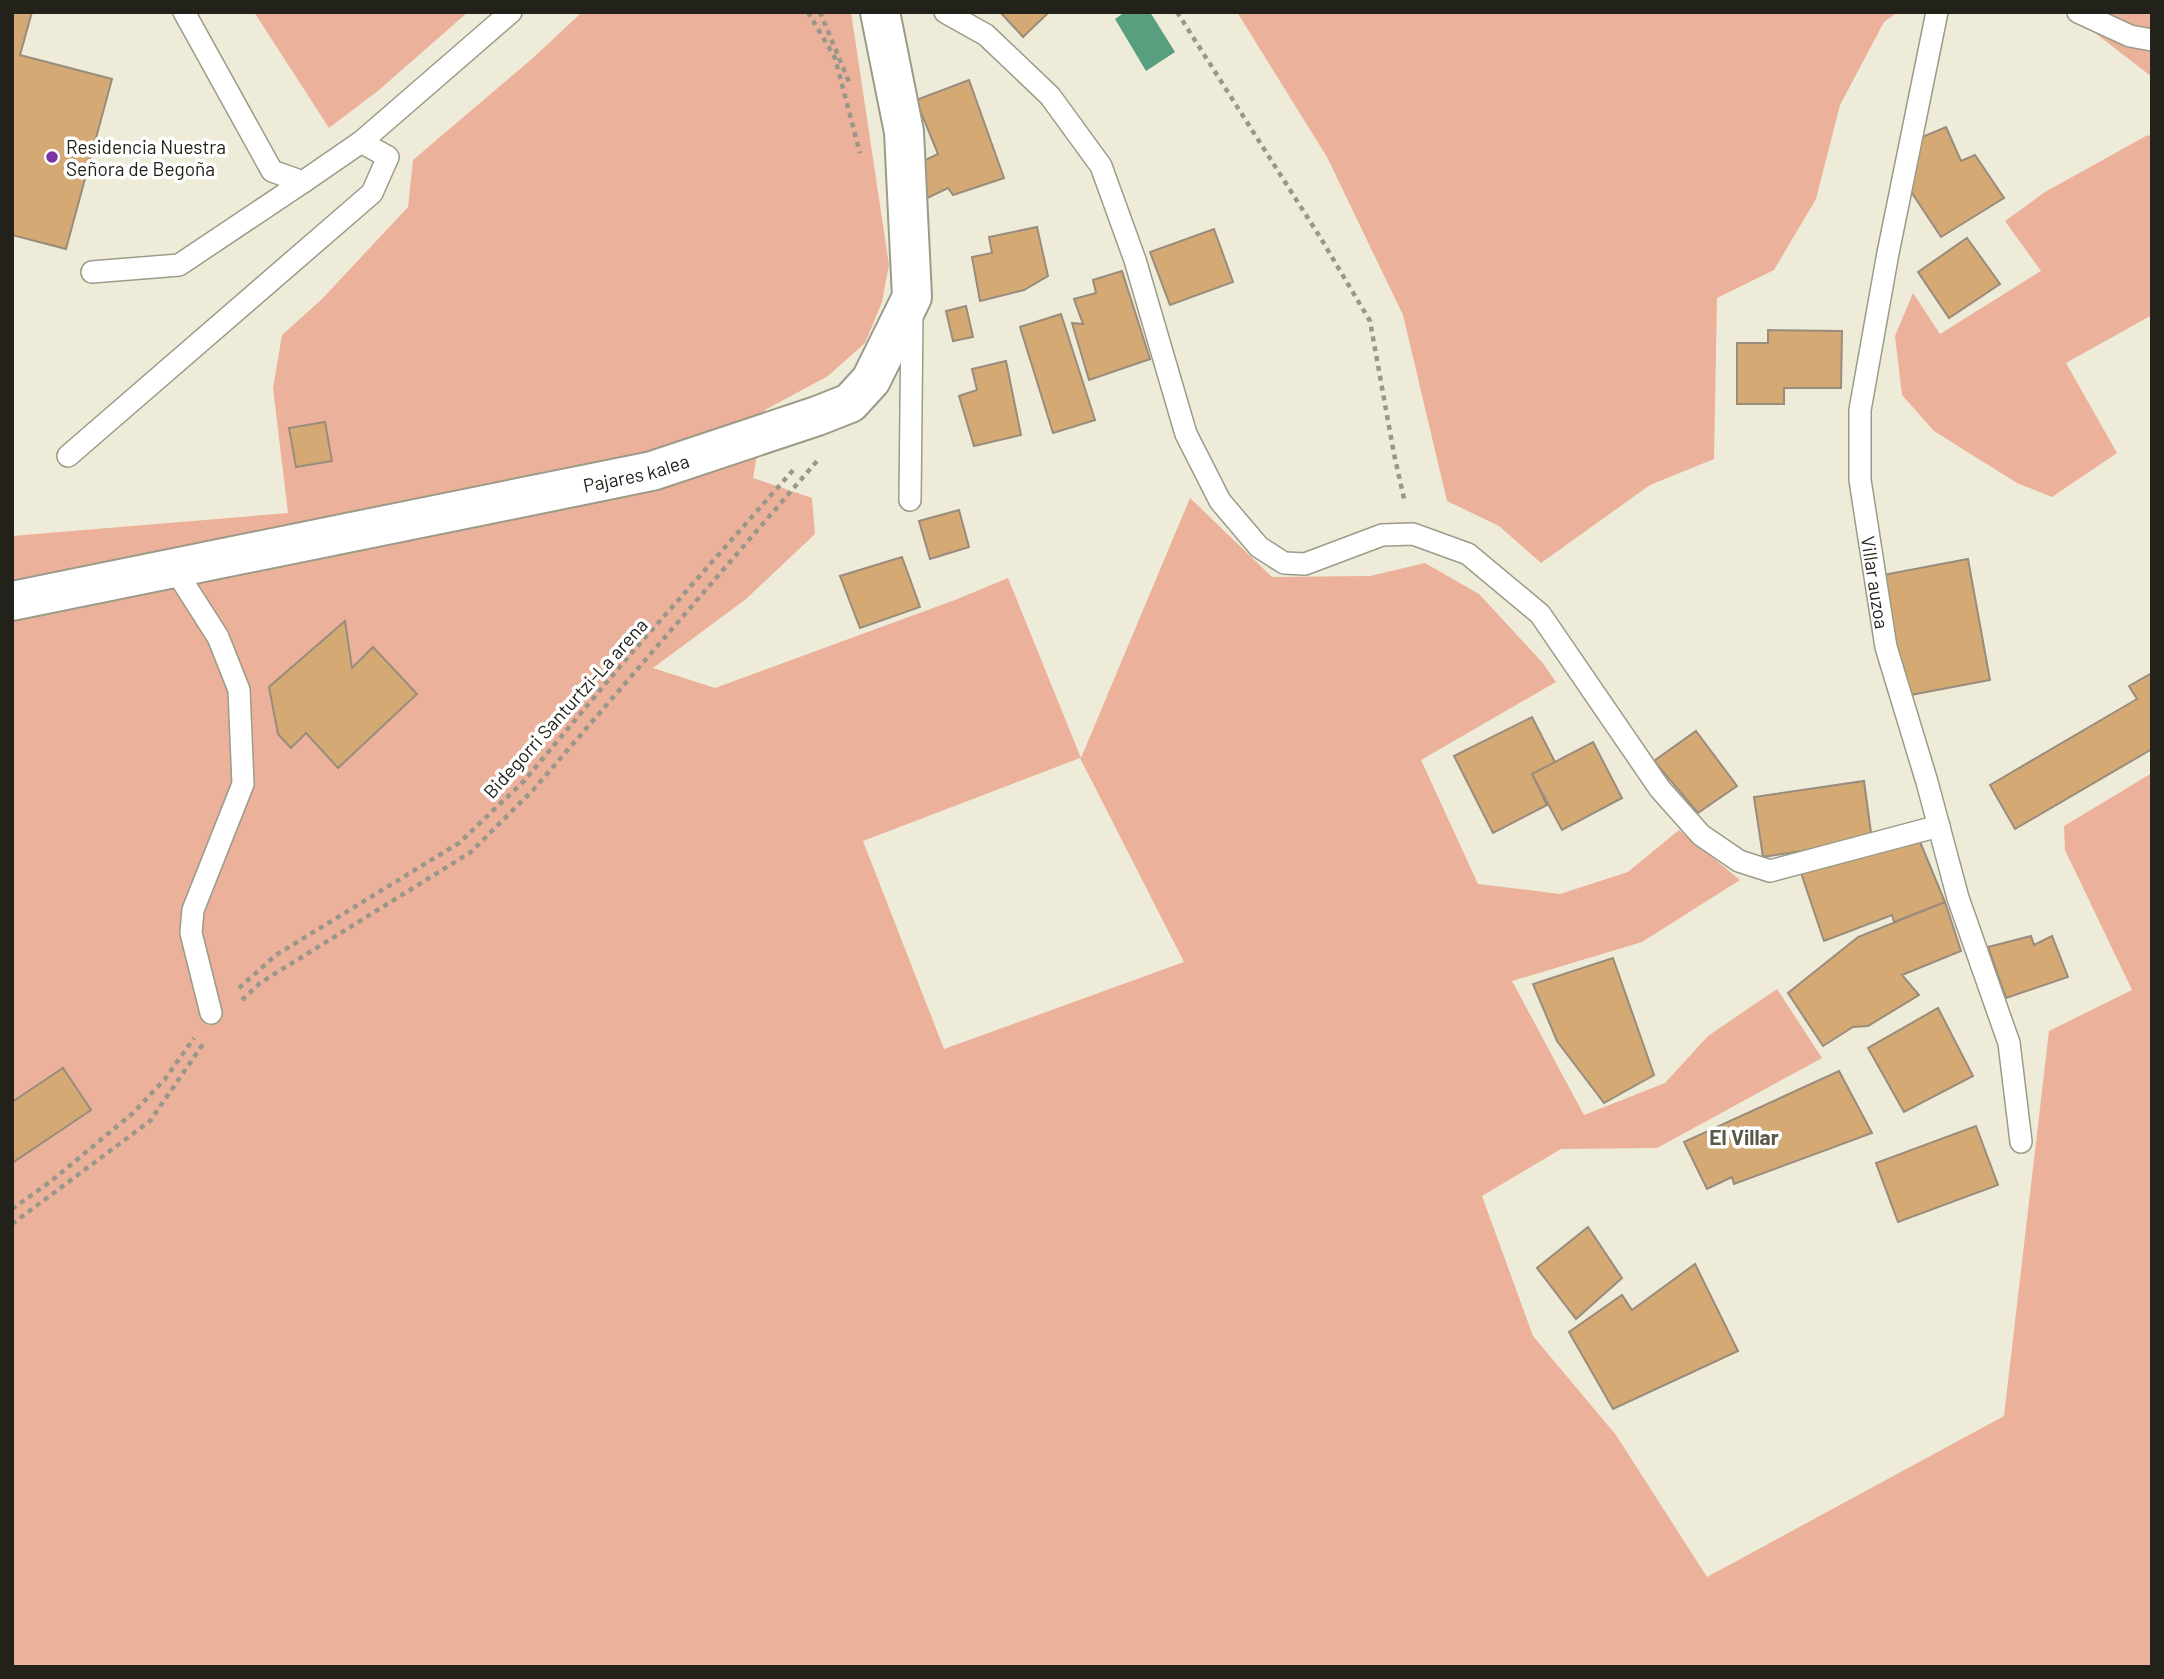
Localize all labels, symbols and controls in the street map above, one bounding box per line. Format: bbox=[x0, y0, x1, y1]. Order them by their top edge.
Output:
place label: Residencia Nuestra Señora de Begoña bbox=[66, 135, 226, 180]
marker: Residencia Nuestra Señora de Begoña bbox=[44, 149, 60, 165]
street label: Pajares kalea bbox=[581, 448, 692, 496]
street label: Villar auzoa bbox=[1857, 534, 1895, 630]
street label: Bidegorri Santurtzi-La arena bbox=[478, 613, 652, 803]
district label: El Villar bbox=[1709, 1124, 1779, 1149]

